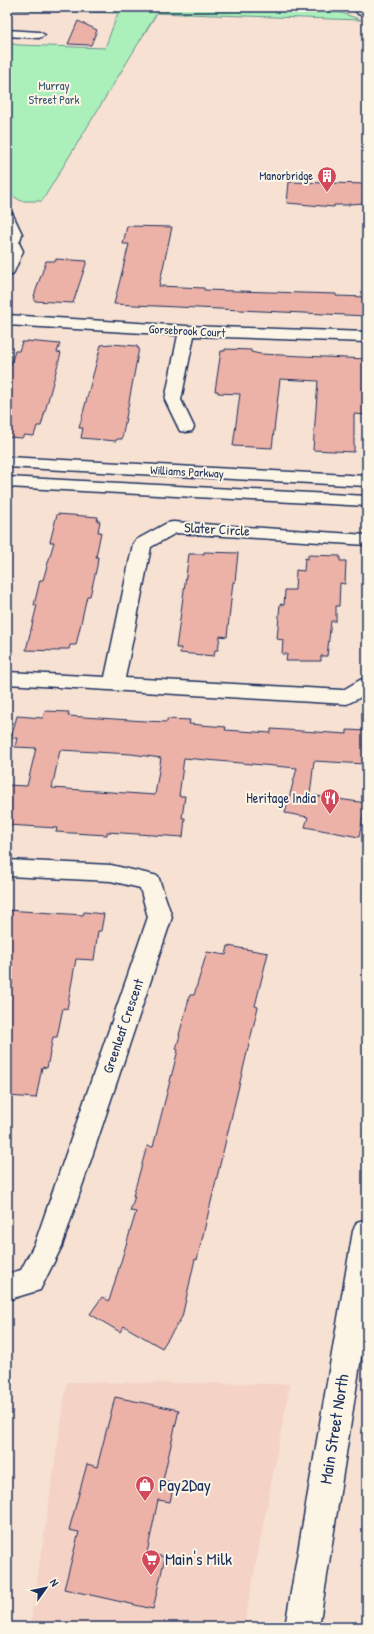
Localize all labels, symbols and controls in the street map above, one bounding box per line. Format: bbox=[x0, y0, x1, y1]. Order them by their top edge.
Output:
park label: Murray Street Park bbox=[29, 77, 79, 108]
building icon: Manorbridge bbox=[316, 165, 338, 193]
place label: Manorbridge bbox=[259, 167, 313, 184]
street label: Gorsebrook Court bbox=[148, 320, 227, 341]
street label: Williams Parkway bbox=[150, 461, 224, 482]
street label: Slater Circle bbox=[184, 517, 251, 540]
restaurant icon: Heritage India bbox=[319, 787, 341, 815]
place label: Heritage India bbox=[246, 788, 317, 808]
street label: Greenleaf Crescent bbox=[97, 976, 148, 1076]
street label: Main Street North bbox=[313, 1372, 354, 1486]
place label: Pay2Day bbox=[159, 1473, 211, 1496]
shop icon: Pay2Day bbox=[134, 1474, 156, 1502]
place label: Main's Milk bbox=[165, 1547, 232, 1570]
supermarket icon: Main's Milk bbox=[140, 1548, 162, 1576]
north arrow bbox=[26, 1568, 66, 1608]
text: N bbox=[47, 1576, 62, 1589]

